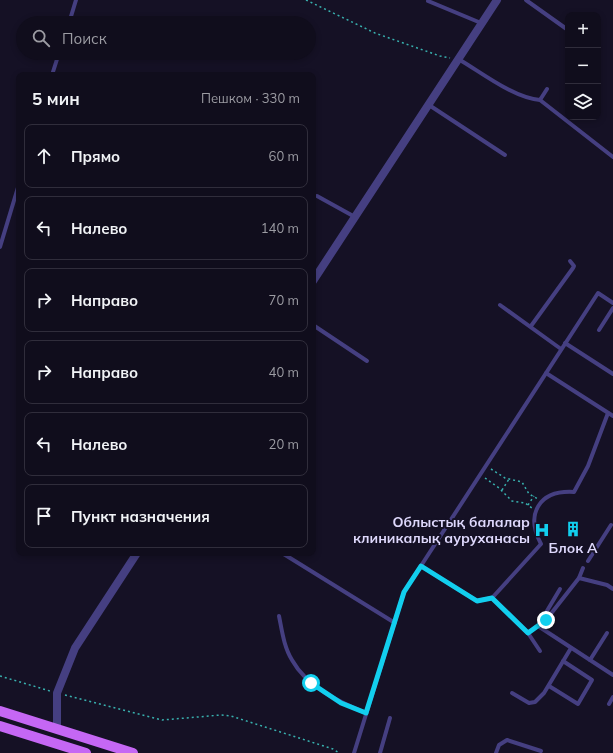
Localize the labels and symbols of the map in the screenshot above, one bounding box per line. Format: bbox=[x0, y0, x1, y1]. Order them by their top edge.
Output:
place label: Облыстық балалар клиникалық ауруханасы bbox=[353, 513, 530, 547]
building icon: Блок А bbox=[564, 520, 582, 538]
hospital icon: Облыстық балалар клиникалық ауруханасы bbox=[533, 521, 551, 539]
place label: Блок А bbox=[549, 539, 598, 557]
route end bbox=[537, 611, 555, 629]
route start bbox=[302, 674, 320, 692]

